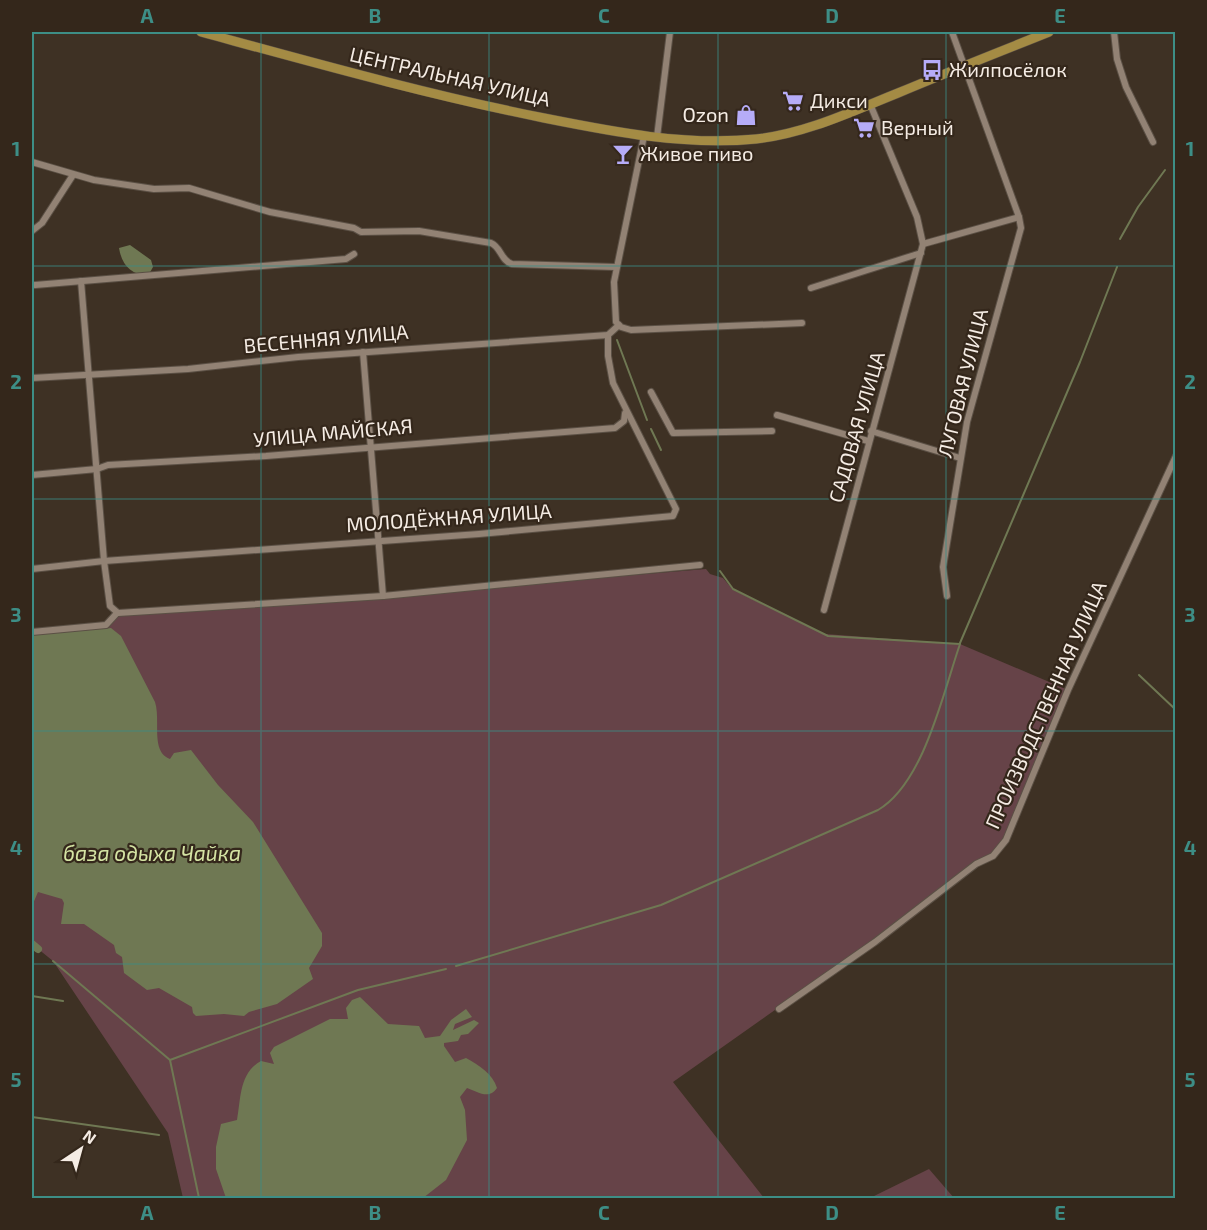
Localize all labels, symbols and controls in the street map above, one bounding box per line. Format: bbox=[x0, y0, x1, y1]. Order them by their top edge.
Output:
text: A bbox=[140, 3, 154, 27]
text: B bbox=[369, 3, 381, 27]
text: C bbox=[598, 3, 610, 27]
text: D bbox=[825, 3, 839, 27]
text: E bbox=[1054, 3, 1066, 27]
street label: ЦЕНТРАЛЬНАЯ УЛИЦА bbox=[348, 41, 553, 111]
place label: Жилпосёлок bbox=[949, 57, 1067, 81]
bus stop icon: Жилпосёлок bbox=[920, 58, 944, 82]
place label: Дикси bbox=[810, 88, 868, 112]
supermarket icon: Дикси bbox=[781, 89, 805, 113]
place label: Ozon bbox=[682, 102, 729, 126]
shop icon: Ozon bbox=[734, 103, 758, 127]
place label: Верный bbox=[881, 115, 954, 139]
supermarket icon: Верный bbox=[852, 116, 876, 140]
text: 1 bbox=[12, 136, 20, 160]
text: 1 bbox=[1186, 136, 1194, 160]
place label: Живое пиво bbox=[640, 141, 753, 165]
bar icon: Живое пиво bbox=[611, 142, 635, 166]
street label: ЛУГОВАЯ УЛИЦА bbox=[932, 305, 992, 460]
street label: ВЕСЕННЯЯ УЛИЦА bbox=[243, 319, 410, 357]
street label: САДОВАЯ УЛИЦА bbox=[823, 348, 889, 505]
text: 2 bbox=[10, 369, 22, 393]
text: 2 bbox=[1184, 369, 1196, 393]
street label: УЛИЦА МАЙСКАЯ bbox=[252, 413, 414, 451]
street label: МОЛОДЁЖНАЯ УЛИЦА bbox=[345, 498, 553, 536]
street label: ПРОИЗВОДСТВЕННАЯ УЛИЦА bbox=[980, 577, 1111, 832]
text: 3 bbox=[10, 602, 22, 626]
text: 3 bbox=[1184, 602, 1196, 626]
text: 4 bbox=[10, 835, 23, 859]
text: 4 bbox=[1184, 835, 1197, 859]
water label: база одыха Чайка bbox=[63, 840, 241, 865]
text: 5 bbox=[10, 1067, 22, 1091]
text: 5 bbox=[1184, 1067, 1196, 1091]
north arrow bbox=[51, 1119, 111, 1179]
text: N bbox=[80, 1125, 100, 1148]
text: A bbox=[140, 1200, 154, 1224]
text: B bbox=[369, 1200, 381, 1224]
text: C bbox=[598, 1200, 610, 1224]
text: D bbox=[825, 1200, 839, 1224]
text: E bbox=[1054, 1200, 1066, 1224]

